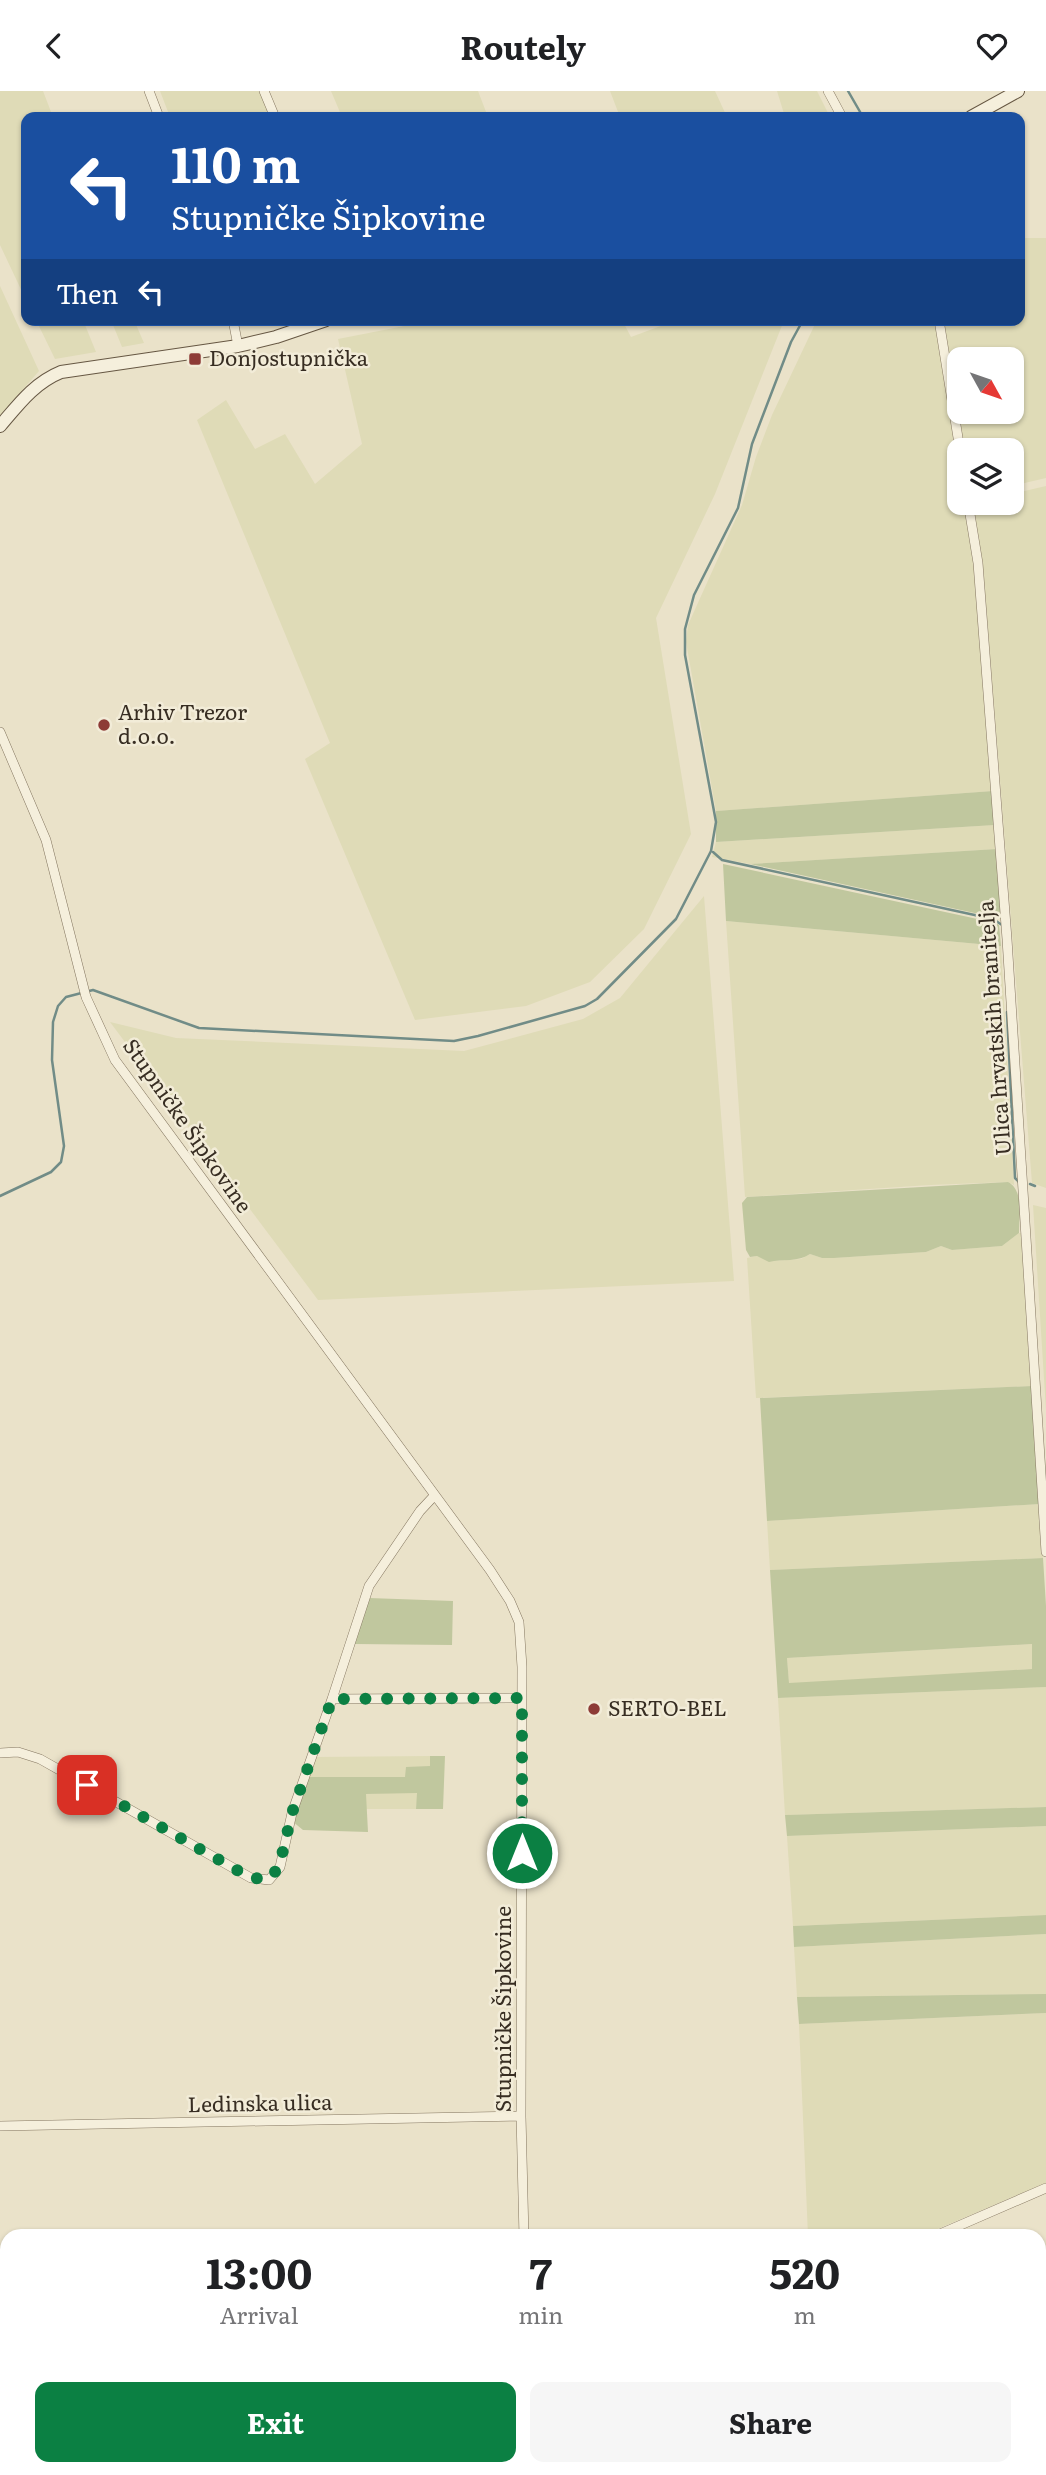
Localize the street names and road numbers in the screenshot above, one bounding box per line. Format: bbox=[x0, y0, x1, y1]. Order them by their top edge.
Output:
street label: Ulica hrvatskih branitelja bbox=[968, 899, 1017, 1157]
street label: Stupničke Šipkovine bbox=[117, 1031, 261, 1218]
street label: Stupničke Šipkovine bbox=[486, 1906, 517, 2112]
street label: Ledinska ulica bbox=[187, 2085, 333, 2118]

